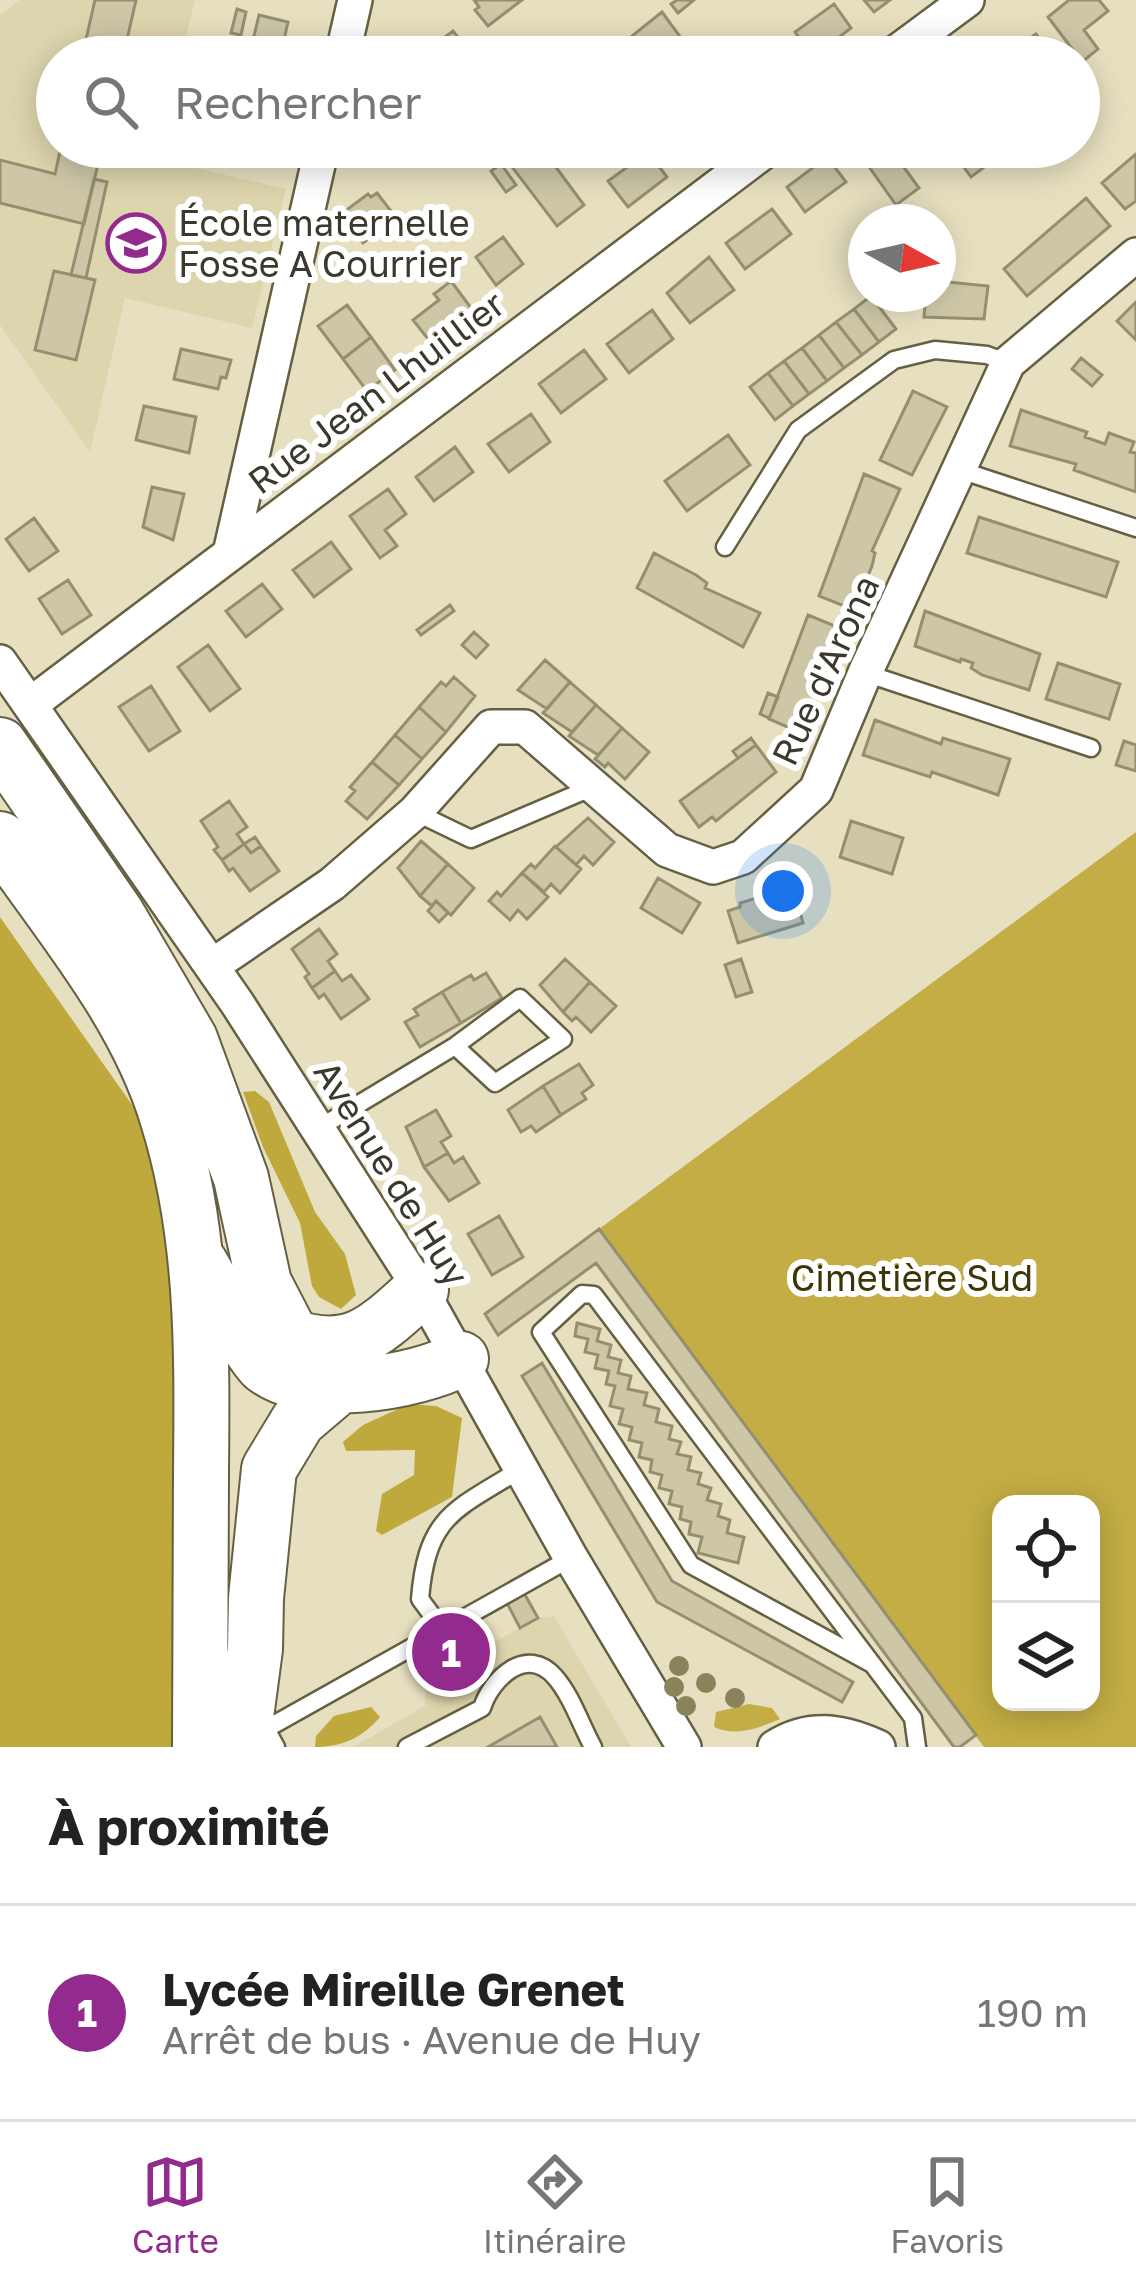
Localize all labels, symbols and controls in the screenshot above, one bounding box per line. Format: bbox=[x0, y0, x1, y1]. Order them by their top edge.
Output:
search box bbox=[36, 36, 1100, 168]
icon: search bbox=[78, 69, 144, 135]
text: Rechercher bbox=[174, 75, 422, 129]
place label: École maternelle Fosse A Courrier bbox=[178, 201, 470, 285]
north arrow bbox=[848, 204, 956, 312]
school or university icon: École maternelle Fosse A Courrier bbox=[105, 212, 167, 274]
street label: Rue Jean Lhuillier bbox=[239, 282, 513, 502]
street label: Rue d'Arona bbox=[762, 568, 888, 772]
your location bbox=[753, 861, 813, 921]
street label: Avenue de Huy bbox=[306, 1052, 478, 1294]
park label: Cimetière Sud bbox=[791, 1256, 1033, 1299]
map controls bbox=[992, 1495, 1100, 1711]
button: locate bbox=[992, 1495, 1100, 1603]
button: layers bbox=[992, 1603, 1100, 1711]
pin: 1 bbox=[412, 1607, 490, 1697]
text: À proximité bbox=[48, 1795, 330, 1856]
text: Lycée Mireille Grenet bbox=[162, 1962, 625, 2016]
text: 1 bbox=[77, 1989, 97, 2036]
text: 190 m bbox=[977, 1989, 1088, 2036]
text: Arrêt de bus · Avenue de Huy bbox=[162, 2016, 701, 2063]
tab: Carte bbox=[132, 2149, 219, 2260]
tab: Itinéraire bbox=[483, 2149, 626, 2260]
tab: Favoris bbox=[890, 2149, 1004, 2260]

